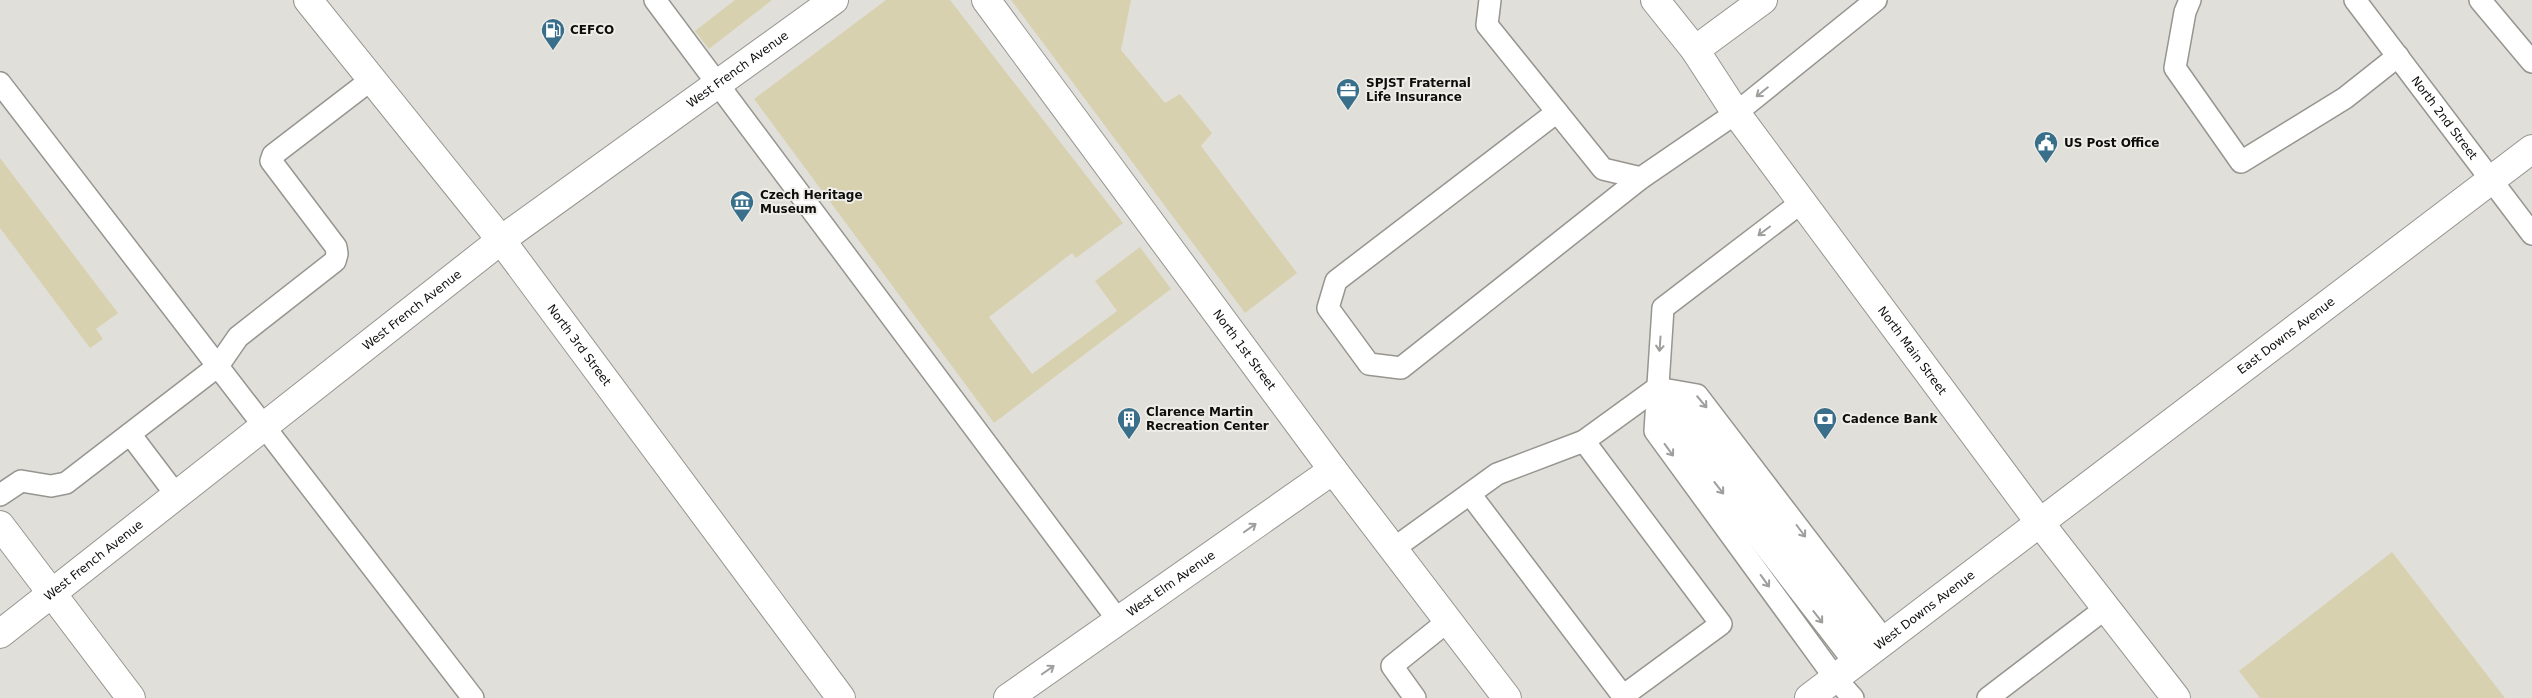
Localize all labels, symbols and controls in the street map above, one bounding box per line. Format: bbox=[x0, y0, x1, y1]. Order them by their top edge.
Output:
fuel station icon: CEFCO bbox=[540, 17, 566, 51]
place label: CEFCO bbox=[570, 23, 614, 37]
street label: West French Avenue bbox=[684, 28, 791, 111]
street label: North 2nd Street bbox=[2408, 74, 2480, 163]
place label: SPJST Fraternal Life Insurance bbox=[1366, 76, 1471, 104]
office icon: SPJST Fraternal Life Insurance bbox=[1335, 77, 1361, 111]
one-way arrow bbox=[1756, 87, 1769, 98]
public building icon: US Post Office bbox=[2033, 130, 2059, 164]
place label: US Post Office bbox=[2064, 136, 2160, 150]
place label: Czech Heritage Museum bbox=[760, 188, 863, 216]
museum icon: Czech Heritage Museum bbox=[729, 189, 755, 223]
one-way arrow bbox=[1758, 226, 1771, 237]
street label: West French Avenue bbox=[360, 267, 464, 353]
street label: East Downs Avenue bbox=[2235, 294, 2337, 377]
street label: North 3rd Street bbox=[544, 302, 614, 389]
street label: North Main Street bbox=[1875, 304, 1950, 398]
street label: North 1st Street bbox=[1210, 307, 1279, 393]
one-way arrow bbox=[1656, 336, 1665, 352]
one-way arrow bbox=[1696, 395, 1707, 408]
place label: Clarence Martin Recreation Center bbox=[1146, 405, 1269, 433]
building icon: Clarence Martin Recreation Center bbox=[1116, 406, 1142, 440]
bank icon: Cadence Bank bbox=[1812, 406, 1838, 440]
place label: Cadence Bank bbox=[1842, 412, 1938, 426]
one-way arrow bbox=[1664, 443, 1674, 457]
one-way arrow bbox=[1714, 481, 1725, 494]
street label: West French Avenue bbox=[41, 517, 146, 604]
one-way arrow bbox=[1243, 523, 1257, 533]
one-way arrow bbox=[1795, 524, 1806, 537]
street label: West Elm Avenue bbox=[1124, 548, 1218, 619]
street label: West Downs Avenue bbox=[1872, 568, 1977, 653]
one-way arrow bbox=[1760, 574, 1770, 588]
one-way arrow bbox=[1813, 610, 1824, 623]
one-way arrow bbox=[1041, 665, 1055, 675]

